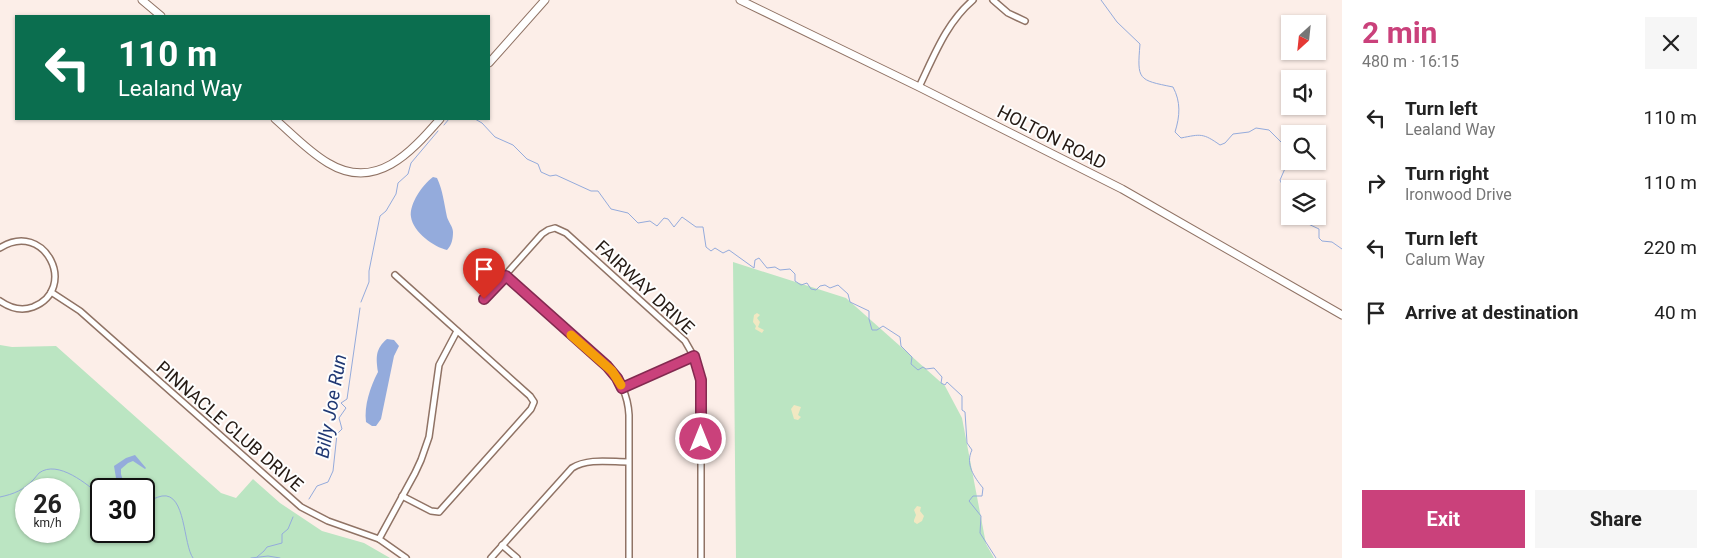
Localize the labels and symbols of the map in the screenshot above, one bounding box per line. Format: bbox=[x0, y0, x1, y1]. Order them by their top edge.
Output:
north arrow bbox=[1281, 15, 1326, 60]
street label: HOLTON ROAD bbox=[994, 101, 1110, 173]
street label: FAIRWAY DRIVE bbox=[591, 236, 699, 338]
pin bbox=[463, 248, 505, 299]
water label: Billy Joe Run bbox=[311, 352, 351, 460]
street label: PINNACLE CLUB DRIVE bbox=[152, 357, 308, 495]
position arrow bbox=[674, 412, 726, 464]
speed limit sign: 30 bbox=[90, 478, 155, 543]

